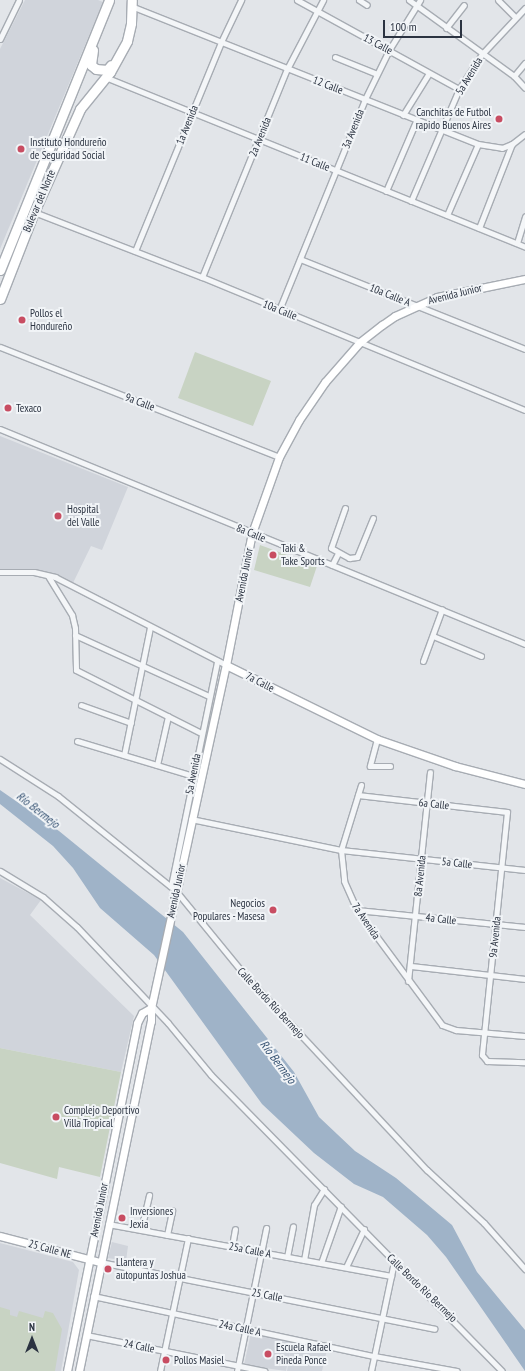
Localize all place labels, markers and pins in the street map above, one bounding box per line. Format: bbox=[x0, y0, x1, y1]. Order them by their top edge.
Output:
place label: Canchitas de Futbol rapido Buenos Aires bbox=[416, 106, 491, 132]
marker: Canchitas de Futbol rapido Buenos Aires bbox=[494, 114, 504, 124]
place label: Instituto Hondureño de Seguridad Social bbox=[30, 136, 106, 162]
marker: Instituto Hondureño de Seguridad Social bbox=[15, 143, 27, 155]
place label: Pollos el Hondureño bbox=[30, 307, 72, 333]
marker: Pollos el Hondureño bbox=[17, 315, 27, 325]
place label: Texaco bbox=[16, 401, 42, 415]
marker: Texaco bbox=[3, 403, 13, 413]
place label: Hospital del Valle bbox=[67, 503, 100, 529]
marker: Hospital del Valle bbox=[52, 510, 64, 522]
place label: Taki & Take Sports bbox=[281, 542, 325, 568]
marker: Taki & Take Sports bbox=[268, 550, 278, 560]
place label: Negocios Populares - Masesa bbox=[192, 897, 265, 923]
marker: Negocios Populares - Masesa bbox=[268, 905, 278, 915]
place label: Complejo Deportivo Villa Tropical bbox=[64, 1104, 140, 1130]
marker: Complejo Deportivo Villa Tropical bbox=[51, 1112, 61, 1122]
place label: Inversiones Jexia bbox=[130, 1205, 173, 1231]
marker: Inversiones Jexia bbox=[117, 1213, 127, 1223]
place label: Llantera y autopuntas Joshua bbox=[116, 1256, 186, 1282]
marker: Llantera y autopuntas Joshua bbox=[103, 1264, 113, 1274]
place label: Escuela Rafael Pineda Ponce bbox=[276, 1341, 331, 1367]
marker: Escuela Rafael Pineda Ponce bbox=[263, 1349, 273, 1359]
place label: Pollos Masiel bbox=[174, 1353, 224, 1367]
marker: Pollos Masiel bbox=[161, 1355, 171, 1365]

